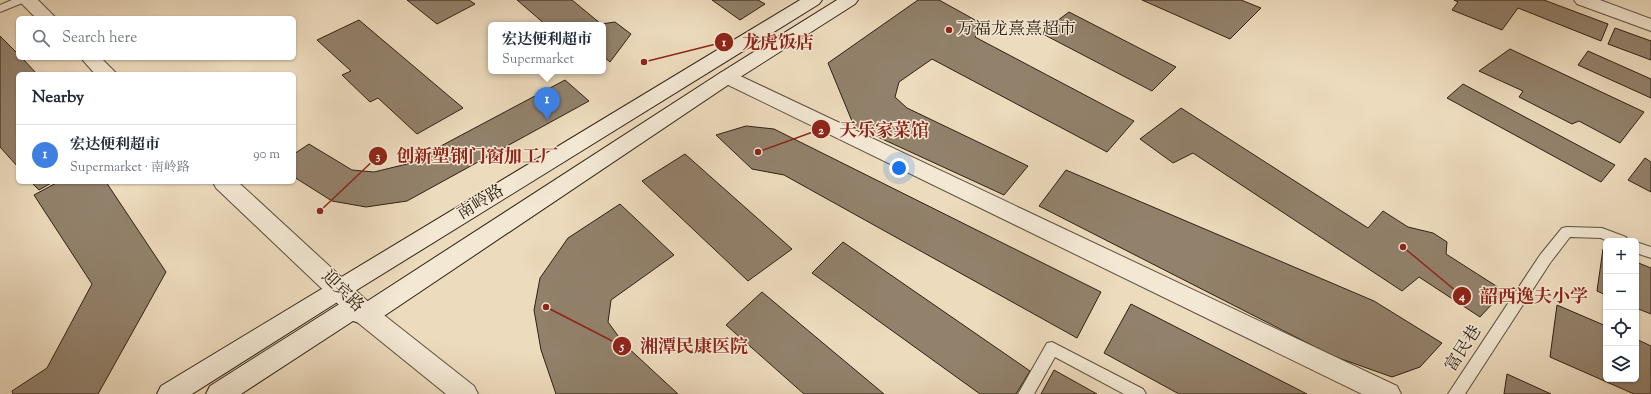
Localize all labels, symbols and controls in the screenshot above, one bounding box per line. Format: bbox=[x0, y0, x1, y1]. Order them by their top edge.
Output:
search box bbox=[16, 16, 296, 60]
place label: 万福龙熹熹超市 bbox=[957, 18, 1076, 42]
popup bbox=[488, 22, 606, 74]
marker: 万福龙熹熹超市 bbox=[944, 25, 954, 35]
icon: search bbox=[30, 27, 52, 49]
callout: 龙虎饭店 bbox=[714, 27, 822, 57]
text: Search here bbox=[62, 28, 137, 49]
text: 宏达便利超市 bbox=[502, 30, 592, 51]
text: 龙虎饭店 bbox=[742, 31, 814, 57]
text: 1 bbox=[721, 34, 727, 52]
text: Supermarket bbox=[502, 51, 574, 69]
text: Nearby bbox=[32, 86, 84, 110]
pin: 1 bbox=[534, 87, 560, 120]
callout: 天乐家菜馆 bbox=[811, 114, 937, 144]
text: 天乐家菜馆 bbox=[839, 119, 929, 145]
text: 2 bbox=[818, 122, 824, 140]
text: 宏达便利超市 bbox=[70, 135, 160, 156]
callout: 创新塑钢门窗加工厂 bbox=[368, 141, 566, 171]
text: 创新塑钢门窗加工厂 bbox=[396, 145, 558, 171]
text: 1 bbox=[43, 146, 47, 164]
text: 90 m bbox=[253, 146, 280, 164]
text: 3 bbox=[376, 148, 381, 166]
your location bbox=[889, 158, 909, 178]
text: Supermarket · 南岭路 bbox=[70, 159, 190, 177]
street label: 南岭路 bbox=[453, 180, 509, 226]
map controls bbox=[1603, 238, 1639, 382]
button: + bbox=[1603, 238, 1639, 274]
street label: 迎宾路 bbox=[315, 266, 369, 318]
button: − bbox=[1603, 274, 1639, 310]
callout: 韶西逸夫小学 bbox=[1452, 281, 1596, 311]
text: 韶西逸夫小学 bbox=[1480, 285, 1588, 311]
text: 4 bbox=[1458, 288, 1465, 306]
button: locate bbox=[1603, 310, 1639, 346]
street label: 富民巷 bbox=[1440, 321, 1488, 377]
callout: 湘潭民康医院 bbox=[612, 331, 756, 361]
text: 湘潭民康医院 bbox=[640, 335, 748, 361]
text: 5 bbox=[619, 338, 625, 356]
button: layers bbox=[1603, 346, 1639, 382]

